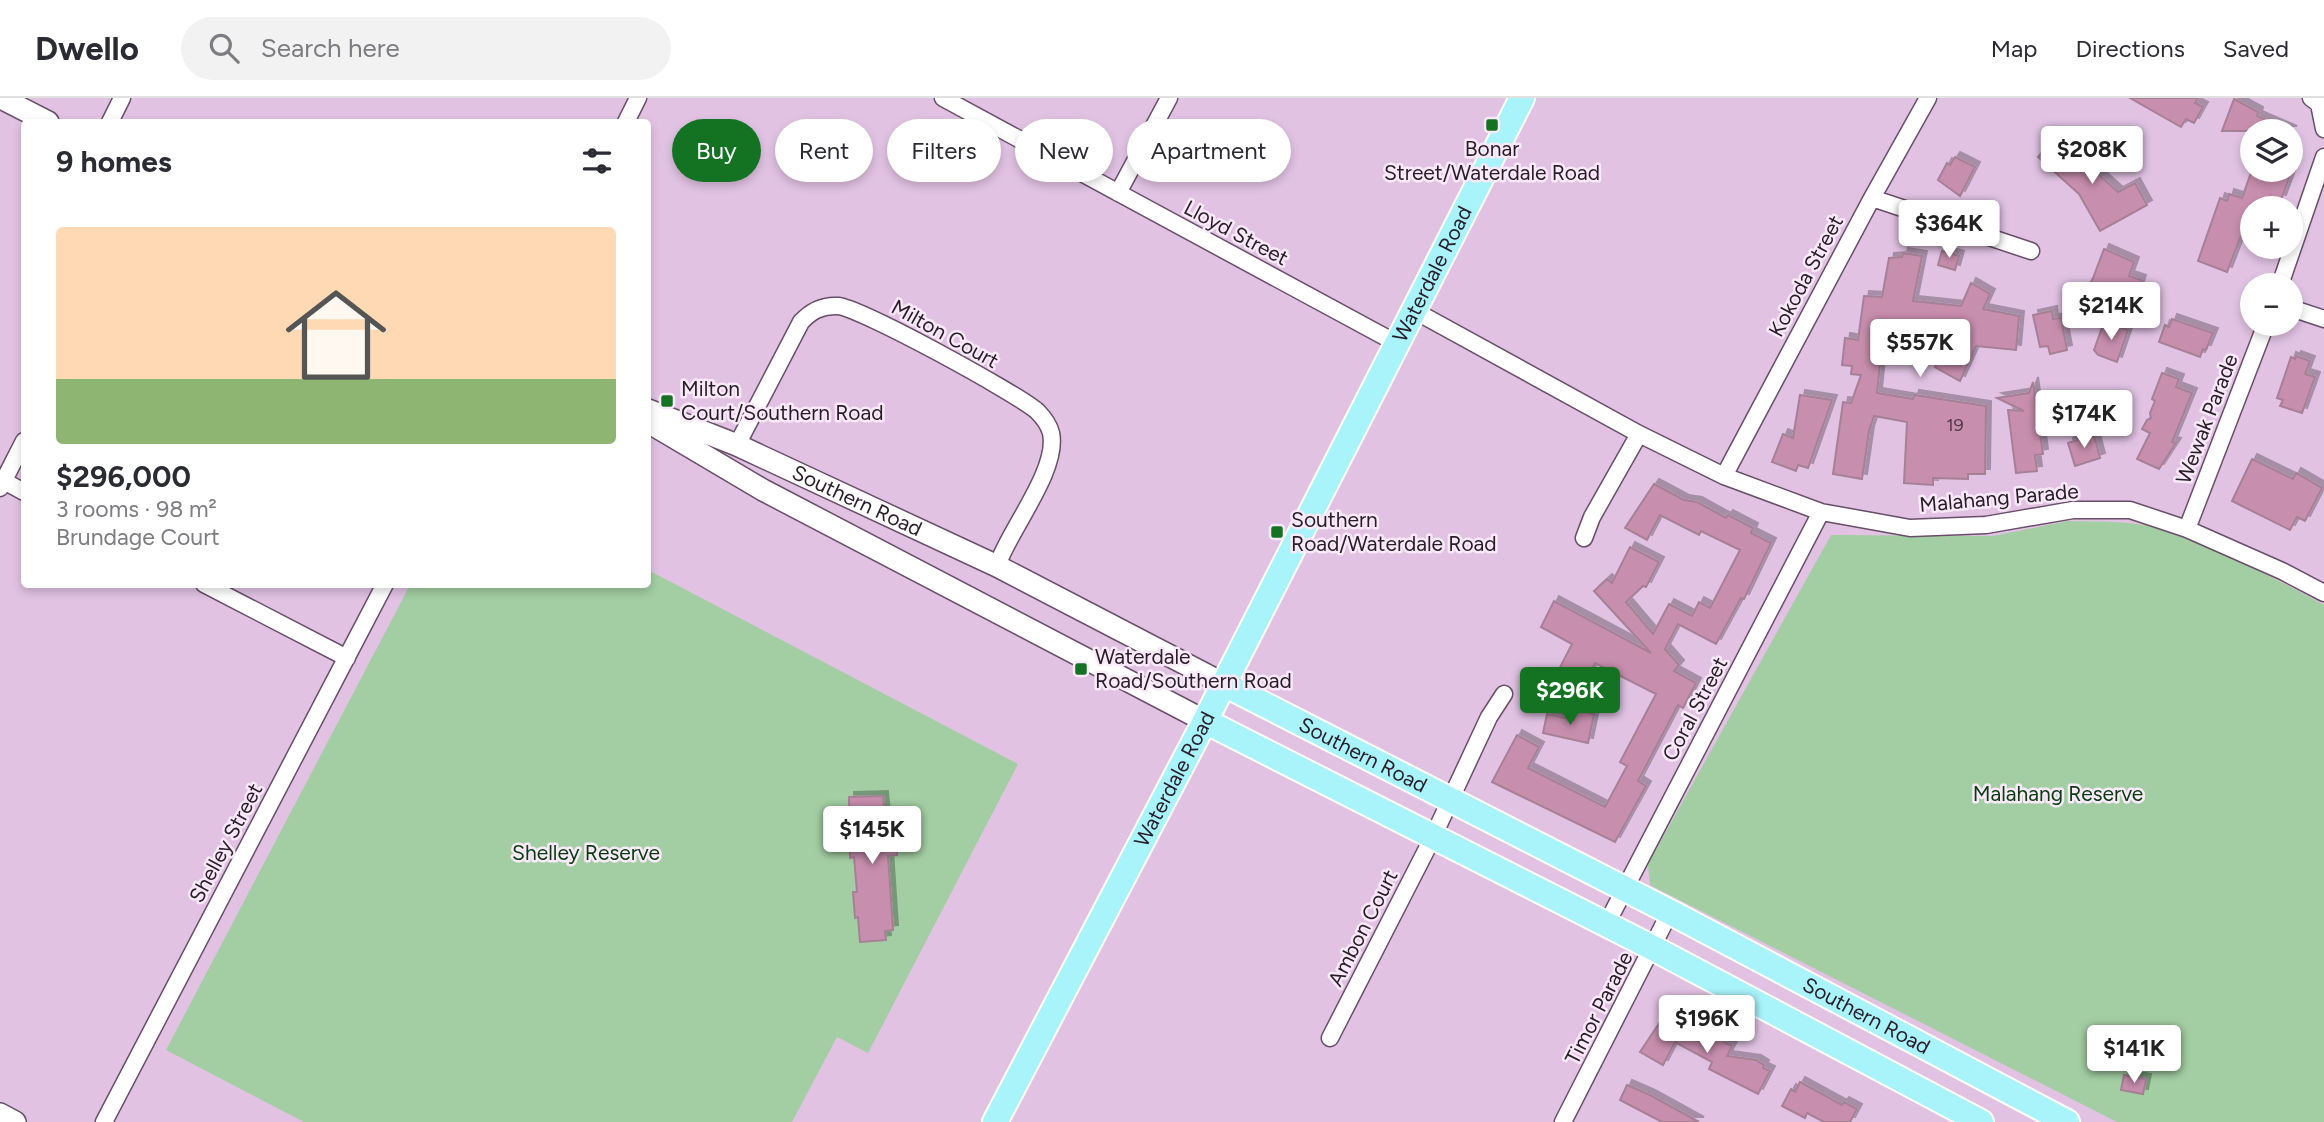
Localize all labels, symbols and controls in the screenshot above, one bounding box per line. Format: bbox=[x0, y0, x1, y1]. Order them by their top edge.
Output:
search box bbox=[181, 17, 671, 80]
text: Dwello bbox=[35, 29, 139, 68]
icon: search bbox=[205, 29, 243, 67]
text: Search here bbox=[261, 32, 400, 64]
text: Map bbox=[1991, 34, 2037, 63]
text: Directions bbox=[2075, 34, 2185, 63]
text: Saved bbox=[2223, 34, 2289, 63]
marker: Bonar Street/Waterdale Road bbox=[1484, 117, 1500, 133]
chip: Buy bbox=[672, 119, 761, 182]
chip: Rent bbox=[775, 119, 873, 182]
chip: Filters bbox=[887, 119, 1001, 182]
chip: New bbox=[1015, 119, 1113, 182]
chip: Apartment bbox=[1127, 119, 1291, 182]
map controls bbox=[2240, 119, 2303, 336]
button: layers bbox=[2240, 119, 2303, 182]
pin: $208K bbox=[2043, 126, 2141, 186]
text: $208K bbox=[2057, 135, 2127, 163]
place label: Bonar Street/Waterdale Road bbox=[1384, 136, 1600, 185]
icon: filters bbox=[578, 142, 616, 180]
text: 9 homes bbox=[56, 143, 172, 180]
street label: Lloyd Street bbox=[1180, 195, 1293, 271]
button: + bbox=[2240, 196, 2303, 259]
pin: $364K bbox=[1900, 200, 1998, 260]
street label: Waterdale Road bbox=[1387, 202, 1477, 346]
text: $364K bbox=[1915, 209, 1983, 237]
street label: Kokoda Street bbox=[1763, 211, 1848, 341]
icon: home bbox=[273, 272, 399, 398]
button: − bbox=[2240, 273, 2303, 336]
pin: $214K bbox=[2062, 282, 2160, 342]
text: $214K bbox=[2078, 291, 2144, 319]
street label: Milton Court bbox=[887, 294, 1003, 373]
pin: $557K bbox=[1871, 320, 1969, 379]
text: $557K bbox=[1886, 328, 1954, 356]
street label: Wewak Parade bbox=[2170, 350, 2243, 487]
place label: Milton Court/Southern Road bbox=[681, 376, 884, 425]
pin: $174K bbox=[2035, 390, 2133, 450]
marker: Milton Court/Southern Road bbox=[659, 393, 675, 409]
text: $174K bbox=[2051, 399, 2117, 427]
house number: 19 bbox=[1946, 414, 1964, 436]
text: $296,000 bbox=[56, 458, 191, 495]
street label: Southern Road bbox=[788, 459, 926, 541]
street label: Malahang Parade bbox=[1918, 478, 2080, 517]
text: 3 rooms · 98 m² bbox=[56, 495, 217, 523]
place label: Southern Road/Waterdale Road bbox=[1291, 507, 1497, 556]
text: Brundage Court bbox=[56, 523, 220, 551]
marker: Southern Road/Waterdale Road bbox=[1269, 524, 1285, 540]
place label: Waterdale Road/Southern Road bbox=[1095, 644, 1292, 693]
street label: Coral Street bbox=[1657, 653, 1732, 765]
marker: Waterdale Road/Southern Road bbox=[1073, 661, 1089, 677]
pin: $296K bbox=[1521, 668, 1619, 727]
text: $296K bbox=[1536, 676, 1604, 704]
street label: Waterdale Road bbox=[1128, 707, 1220, 851]
street label: Southern Road bbox=[1295, 711, 1431, 798]
street label: Shelley Street bbox=[184, 779, 267, 907]
park label: Malahang Reserve bbox=[1973, 781, 2143, 806]
pin: $145K bbox=[823, 806, 921, 866]
text: $145K bbox=[839, 815, 905, 843]
park label: Shelley Reserve bbox=[512, 840, 660, 865]
street label: Ambon Court bbox=[1322, 865, 1403, 990]
street label: Timor Parade bbox=[1559, 947, 1638, 1068]
street label: Southern Road bbox=[1799, 972, 1934, 1059]
pin: $196K bbox=[1658, 996, 1756, 1055]
text: $196K bbox=[1675, 1004, 1739, 1032]
pin: $141K bbox=[2085, 1026, 2183, 1085]
text: $141K bbox=[2103, 1034, 2165, 1062]

